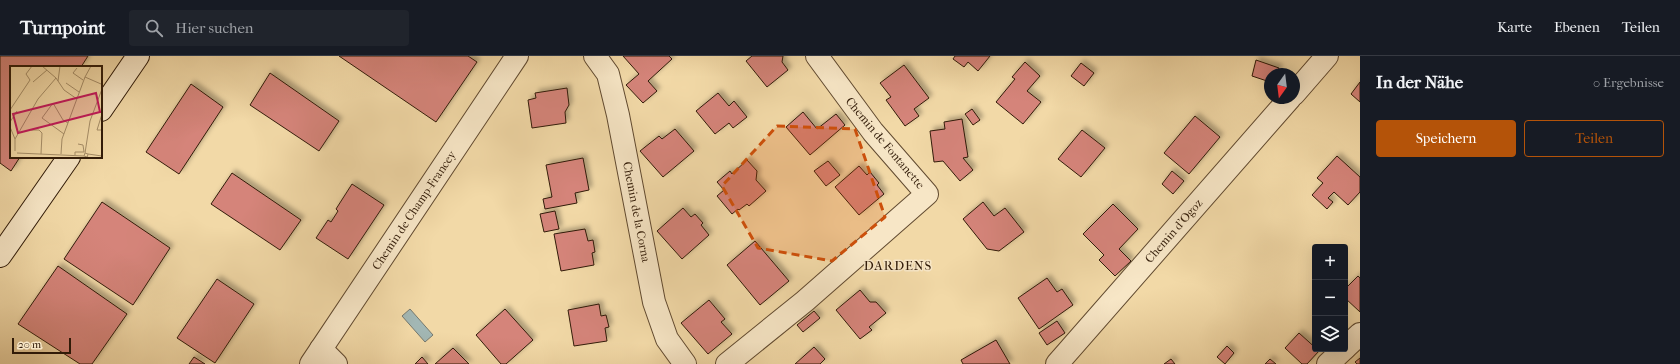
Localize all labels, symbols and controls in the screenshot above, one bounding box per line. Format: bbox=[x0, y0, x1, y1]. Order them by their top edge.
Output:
search box bbox=[129, 10, 409, 46]
text: Turnpoint bbox=[20, 17, 105, 39]
icon: search bbox=[143, 17, 165, 39]
text: Hier suchen bbox=[175, 19, 254, 37]
text: Karte bbox=[1497, 19, 1532, 36]
text: Ebenen bbox=[1554, 19, 1600, 36]
text: Teilen bbox=[1622, 19, 1660, 36]
inset map bbox=[10, 66, 102, 158]
north arrow bbox=[1264, 68, 1300, 104]
text: In der Nähe bbox=[1376, 72, 1463, 92]
text: 0 Ergebnisse bbox=[1593, 75, 1664, 90]
street label: Chemin de Fontanette bbox=[843, 94, 927, 192]
button: Speichern bbox=[1376, 120, 1516, 157]
button: Teilen bbox=[1524, 120, 1664, 157]
street label: Chemin de Champ-Francey bbox=[369, 147, 459, 272]
street label: Chemin de la Corna bbox=[620, 160, 653, 264]
street label: Chemin d'Ogoz bbox=[1142, 196, 1206, 266]
map controls bbox=[1312, 244, 1348, 352]
button: + bbox=[1312, 244, 1348, 280]
district label: DARDENS bbox=[864, 258, 932, 273]
button: − bbox=[1312, 280, 1348, 316]
button: layers bbox=[1312, 316, 1348, 352]
scale bar bbox=[12, 336, 71, 355]
text: 20 m bbox=[18, 338, 41, 351]

